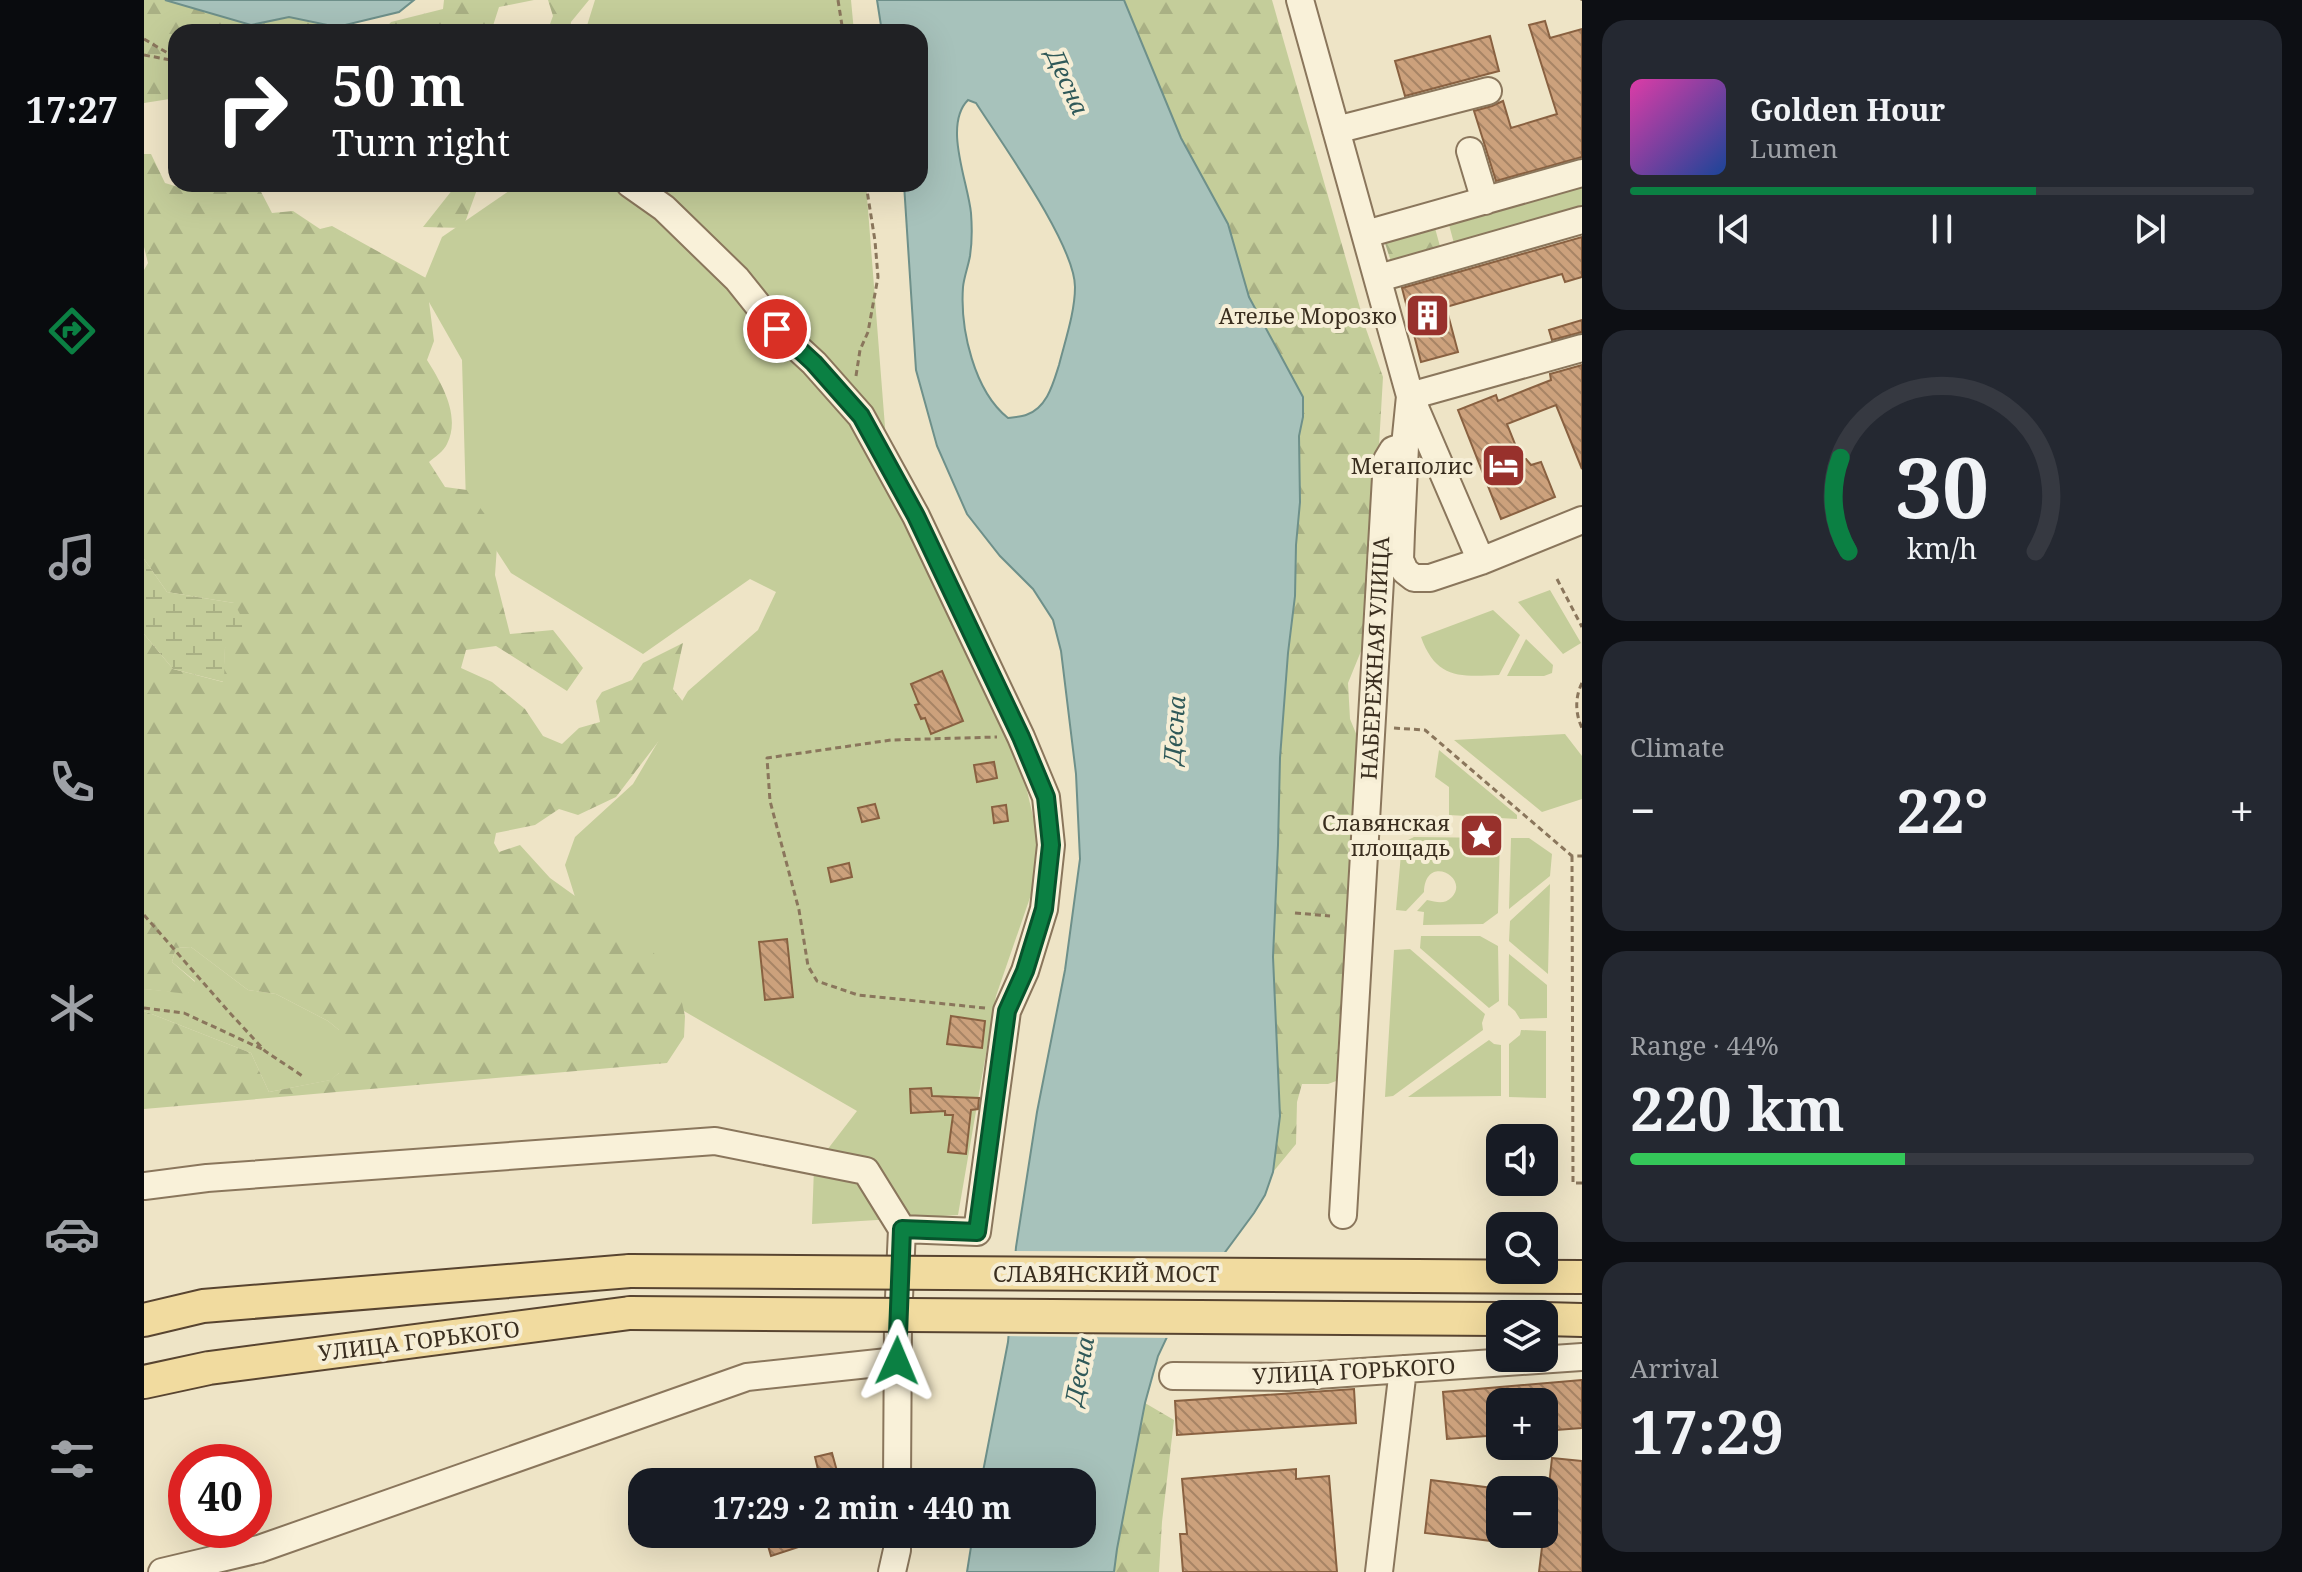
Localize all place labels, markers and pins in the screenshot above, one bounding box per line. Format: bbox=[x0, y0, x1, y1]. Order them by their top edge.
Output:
building icon: Ателье Морозко bbox=[1404, 292, 1452, 340]
pin bbox=[743, 295, 811, 363]
place label: Ателье Морозко bbox=[1219, 300, 1397, 330]
hotel icon: Мегаполис bbox=[1480, 442, 1528, 490]
place label: Мегаполис bbox=[1351, 450, 1473, 480]
place label: Славянская площадь bbox=[1322, 807, 1450, 862]
place icon: Славянская площадь bbox=[1457, 812, 1505, 860]

